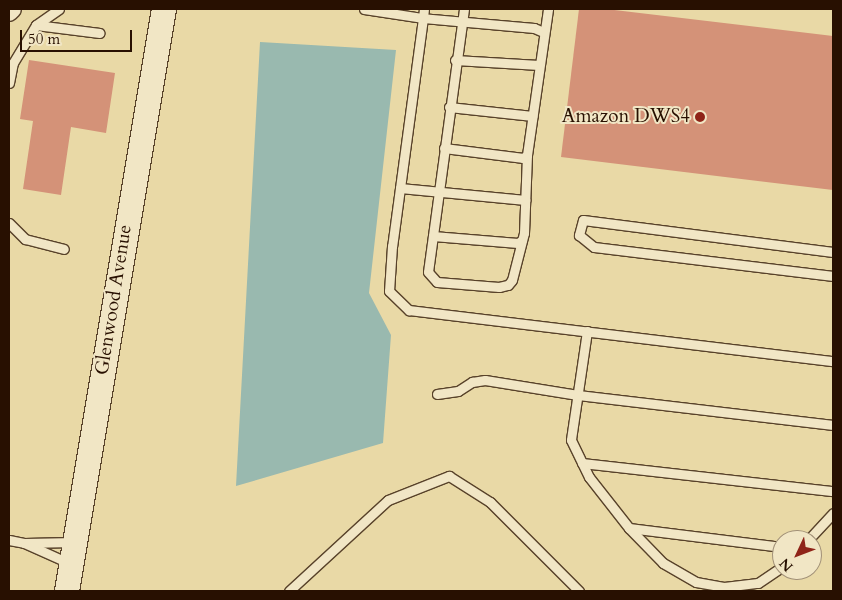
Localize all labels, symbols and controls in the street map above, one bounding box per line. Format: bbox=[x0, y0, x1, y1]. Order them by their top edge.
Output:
scale bar bbox=[22, 20, 135, 52]
text: 50 m bbox=[28, 29, 60, 49]
place label: Amazon DWS4 bbox=[562, 106, 690, 128]
marker: Amazon DWS4 bbox=[694, 111, 706, 123]
street label: Glenwood Avenue bbox=[91, 223, 137, 377]
north arrow bbox=[772, 530, 822, 580]
text: N bbox=[775, 554, 797, 576]

